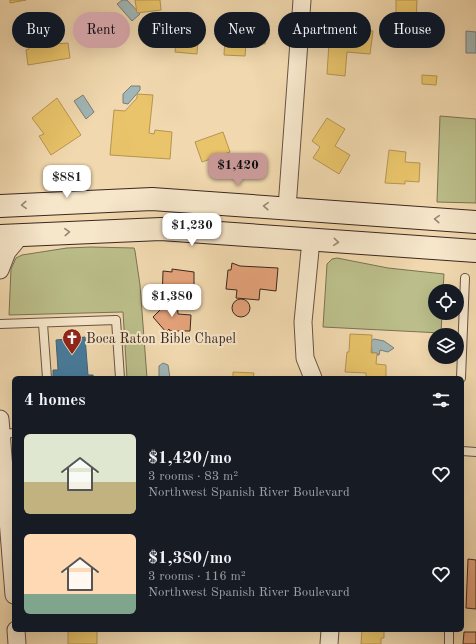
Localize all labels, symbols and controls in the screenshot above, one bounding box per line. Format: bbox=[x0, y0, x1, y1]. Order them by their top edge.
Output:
chip: Buy bbox=[12, 12, 65, 48]
chip: Rent bbox=[73, 12, 130, 48]
chip: Filters bbox=[138, 12, 206, 48]
chip: New bbox=[214, 12, 270, 48]
chip: Apartment bbox=[278, 12, 371, 48]
chip: House bbox=[379, 12, 445, 48]
pin: $1,420 bbox=[205, 153, 271, 187]
text: $1,420 bbox=[217, 159, 259, 172]
pin: $881 bbox=[43, 165, 91, 199]
text: $881 bbox=[52, 171, 82, 184]
one-way arrow bbox=[21, 200, 27, 209]
one-way arrow bbox=[263, 202, 269, 211]
pin: $1,230 bbox=[159, 213, 225, 247]
one-way arrow bbox=[434, 215, 440, 224]
text: $1,230 bbox=[171, 219, 213, 232]
one-way arrow bbox=[64, 228, 70, 237]
one-way arrow bbox=[333, 237, 339, 246]
pin: $1,380 bbox=[139, 284, 205, 318]
map controls bbox=[428, 284, 464, 364]
button: locate bbox=[428, 284, 464, 320]
text: $1,380 bbox=[151, 290, 193, 303]
church icon: Boca Raton Bible Chapel bbox=[61, 327, 83, 355]
button: layers bbox=[428, 328, 464, 364]
place label: Boca Raton Bible Chapel bbox=[86, 332, 236, 346]
icon: filters bbox=[430, 389, 452, 411]
text: 4 homes bbox=[24, 392, 86, 409]
icon: home bbox=[56, 450, 104, 498]
text: $1,420/mo bbox=[148, 450, 232, 467]
icon: heart bbox=[430, 463, 452, 485]
text: 3 rooms · 83 m² bbox=[148, 470, 238, 483]
text: Northwest Spanish River Boulevard bbox=[148, 486, 350, 499]
icon: home bbox=[56, 550, 104, 598]
text: $1,380/mo bbox=[148, 550, 232, 567]
icon: heart bbox=[430, 563, 452, 585]
text: 3 rooms · 116 m² bbox=[148, 570, 246, 583]
text: Northwest Spanish River Boulevard bbox=[148, 586, 350, 599]

